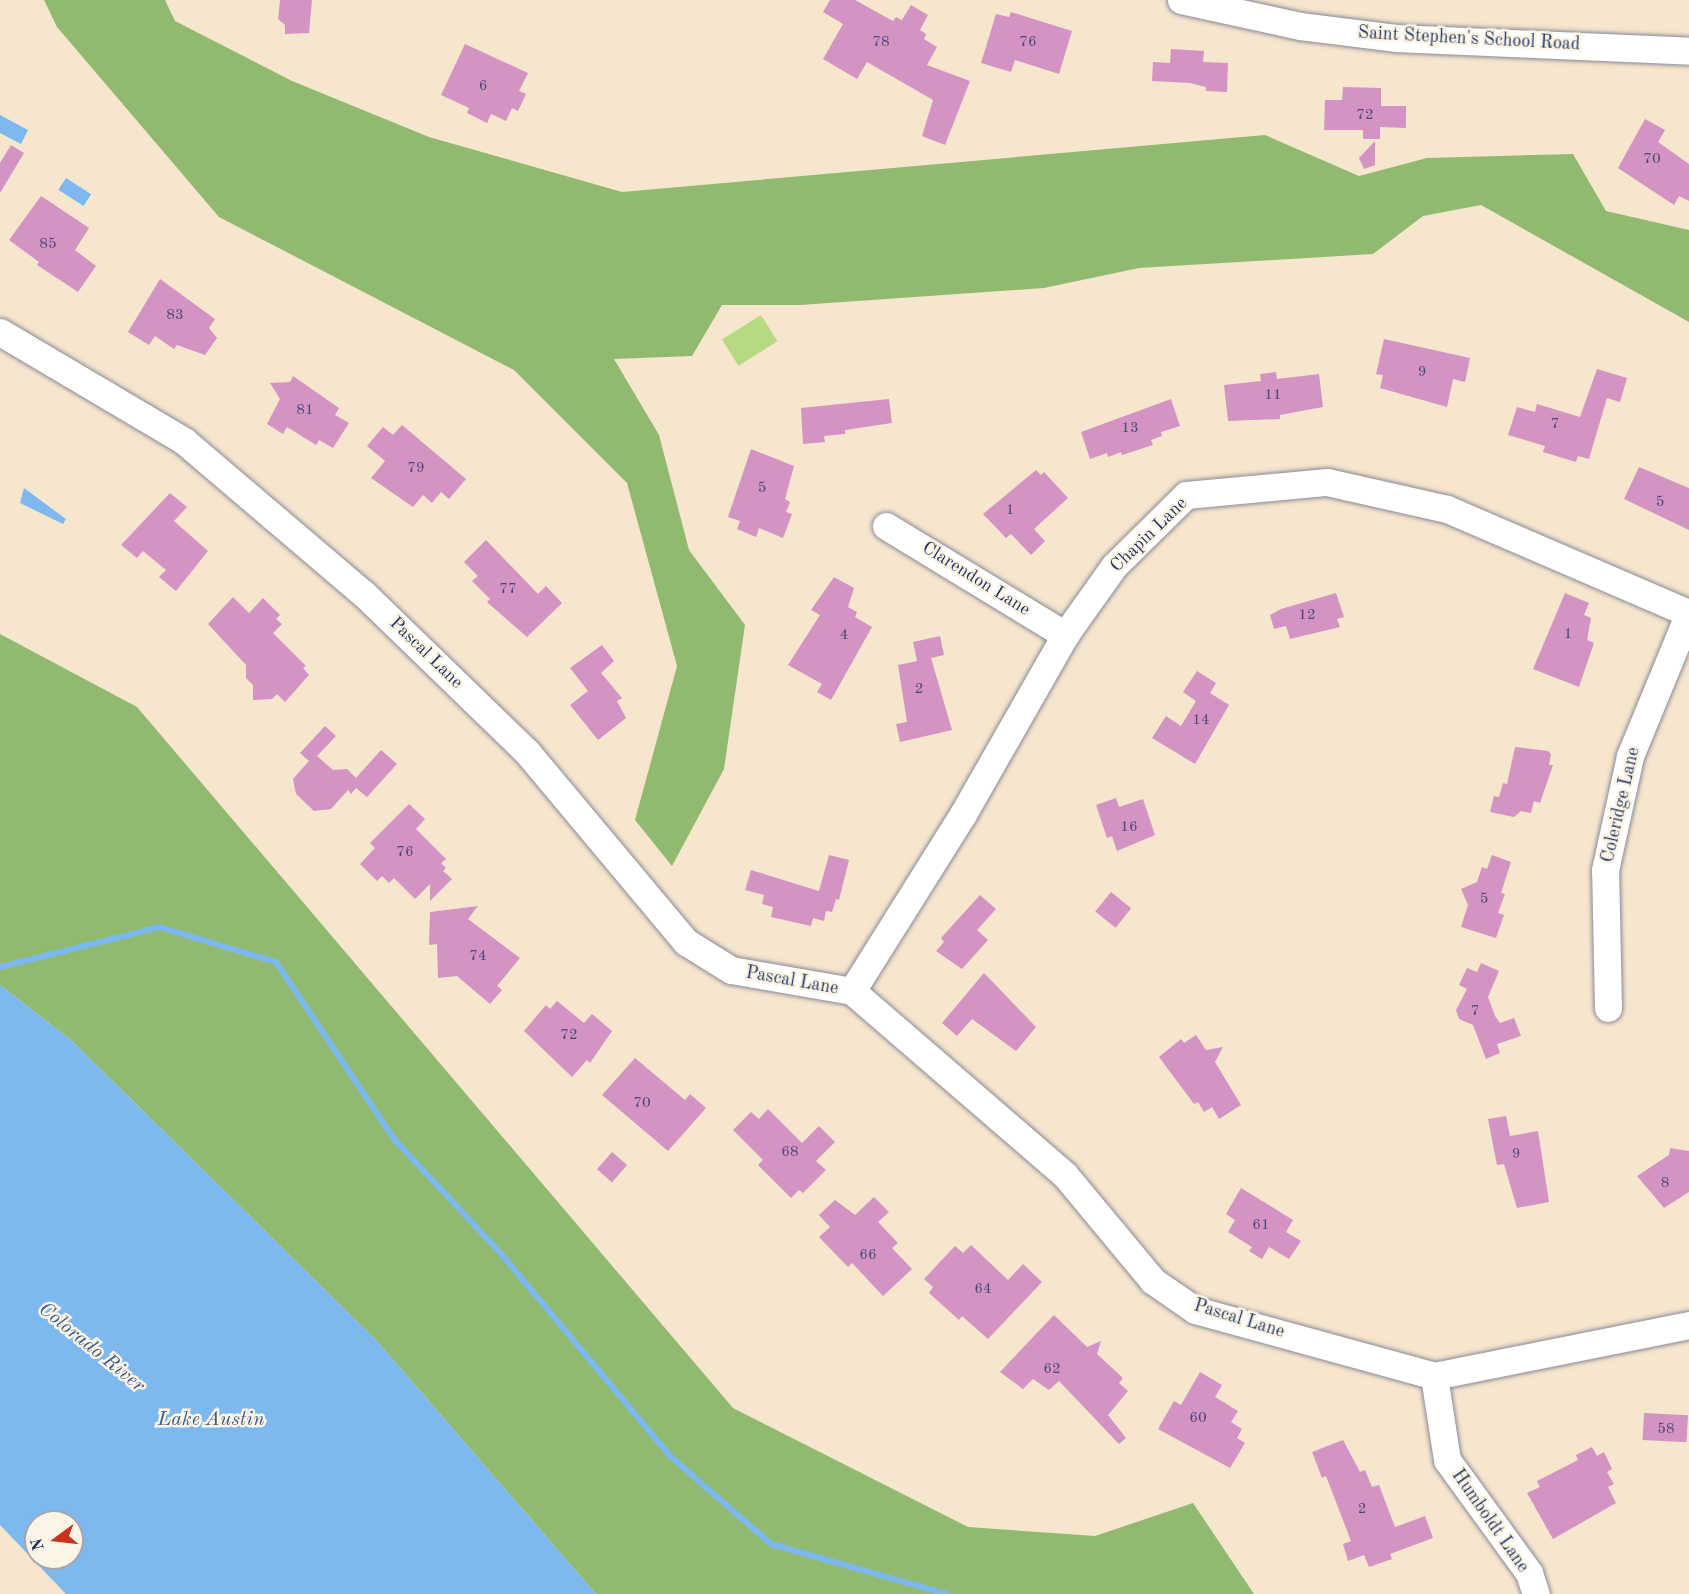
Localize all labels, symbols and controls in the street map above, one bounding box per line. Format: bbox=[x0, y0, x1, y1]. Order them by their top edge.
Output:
street label: Saint Stephen's School Road bbox=[1357, 22, 1581, 56]
house number: 78 bbox=[872, 34, 890, 52]
house number: 76 bbox=[1019, 34, 1037, 52]
house number: 6 bbox=[479, 78, 487, 96]
house number: 72 bbox=[1356, 107, 1374, 125]
house number: 70 bbox=[1643, 151, 1661, 169]
house number: 85 bbox=[39, 236, 57, 254]
house number: 83 bbox=[166, 307, 184, 325]
house number: 9 bbox=[1418, 364, 1426, 382]
house number: 11 bbox=[1264, 387, 1282, 405]
house number: 81 bbox=[296, 402, 314, 420]
house number: 7 bbox=[1551, 416, 1559, 434]
house number: 13 bbox=[1121, 420, 1139, 438]
house number: 79 bbox=[407, 460, 425, 478]
house number: 5 bbox=[758, 480, 766, 498]
street label: Chapin Lane bbox=[1106, 493, 1192, 577]
house number: 5 bbox=[1656, 494, 1664, 512]
house number: 1 bbox=[1006, 502, 1014, 520]
street label: Clarendon Lane bbox=[918, 537, 1034, 621]
house number: 77 bbox=[499, 581, 517, 599]
house number: 12 bbox=[1298, 607, 1316, 625]
street label: Pascal Lane bbox=[385, 613, 467, 693]
house number: 1 bbox=[1564, 626, 1572, 644]
house number: 4 bbox=[840, 627, 848, 645]
house number: 2 bbox=[915, 681, 923, 699]
house number: 14 bbox=[1192, 712, 1210, 730]
street label: Coleridge Lane bbox=[1597, 745, 1645, 865]
house number: 16 bbox=[1120, 819, 1138, 837]
house number: 76 bbox=[396, 844, 414, 862]
house number: 5 bbox=[1480, 891, 1488, 909]
house number: 74 bbox=[469, 948, 487, 966]
street label: Pascal Lane bbox=[744, 962, 840, 1000]
house number: 7 bbox=[1471, 1003, 1479, 1021]
house number: 72 bbox=[560, 1027, 578, 1045]
house number: 70 bbox=[633, 1095, 651, 1113]
house number: 68 bbox=[781, 1144, 799, 1162]
house number: 9 bbox=[1512, 1146, 1520, 1164]
house number: 8 bbox=[1661, 1175, 1669, 1193]
house number: 61 bbox=[1252, 1217, 1270, 1235]
house number: 66 bbox=[859, 1247, 877, 1265]
house number: 64 bbox=[974, 1281, 992, 1299]
street label: Pascal Lane bbox=[1191, 1295, 1287, 1343]
water label: Colorado River bbox=[33, 1298, 149, 1398]
house number: 62 bbox=[1043, 1361, 1061, 1379]
water label: Lake Austin bbox=[158, 1408, 264, 1432]
house number: 60 bbox=[1189, 1410, 1207, 1428]
house number: 58 bbox=[1657, 1421, 1675, 1439]
street label: Humboldt Lane bbox=[1447, 1465, 1533, 1577]
house number: 2 bbox=[1358, 1501, 1366, 1519]
north arrow bbox=[24, 1510, 84, 1570]
text: N bbox=[29, 1536, 48, 1552]

